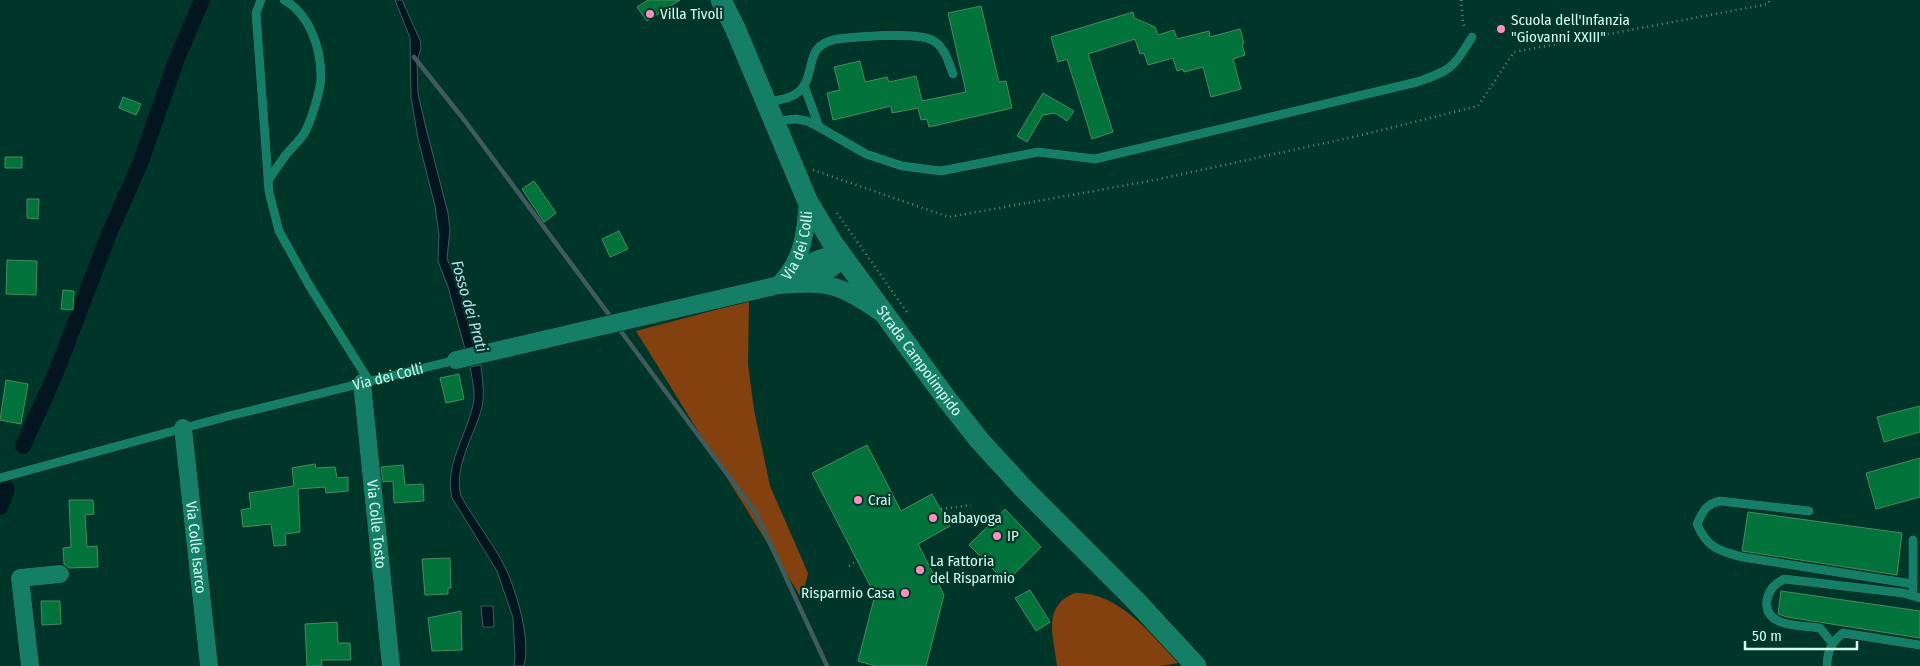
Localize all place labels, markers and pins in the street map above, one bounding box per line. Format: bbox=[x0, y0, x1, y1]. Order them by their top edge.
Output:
place label: Villa Tivoli bbox=[660, 5, 723, 23]
marker: Villa Tivoli bbox=[644, 8, 656, 20]
place label: Scuola dell'Infanzia "Giovanni XXIII" bbox=[1511, 11, 1630, 46]
marker: Scuola dell'Infanzia "Giovanni XXIII" bbox=[1495, 23, 1507, 35]
place label: Crai bbox=[868, 491, 891, 509]
marker: Crai bbox=[852, 494, 864, 506]
place label: babayoga bbox=[943, 509, 1002, 527]
marker: babayoga bbox=[927, 512, 939, 524]
place label: IP bbox=[1007, 527, 1019, 545]
marker: IP bbox=[991, 530, 1003, 542]
place label: La Fattoria del Risparmio bbox=[930, 552, 1015, 587]
marker: La Fattoria del Risparmio bbox=[914, 564, 926, 576]
place label: Risparmio Casa bbox=[801, 584, 895, 602]
marker: Risparmio Casa bbox=[899, 587, 911, 599]

